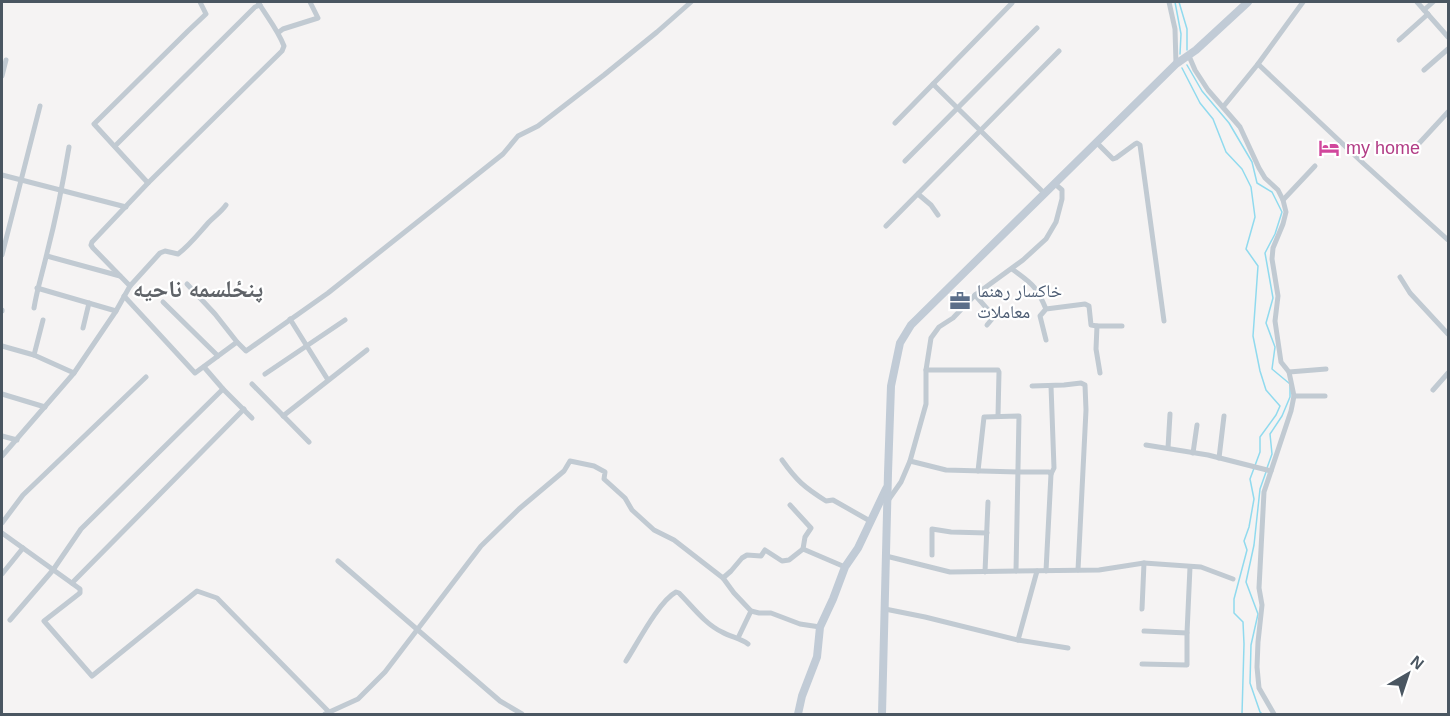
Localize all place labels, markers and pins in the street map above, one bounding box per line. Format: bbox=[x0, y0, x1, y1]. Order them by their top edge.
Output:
hotel icon: my home bbox=[1317, 136, 1341, 160]
place label: my home bbox=[1346, 138, 1420, 158]
place label: خاکسار رهنما معاملات bbox=[977, 281, 1062, 322]
office icon: خاکسار رهنما معاملات bbox=[948, 289, 972, 313]

